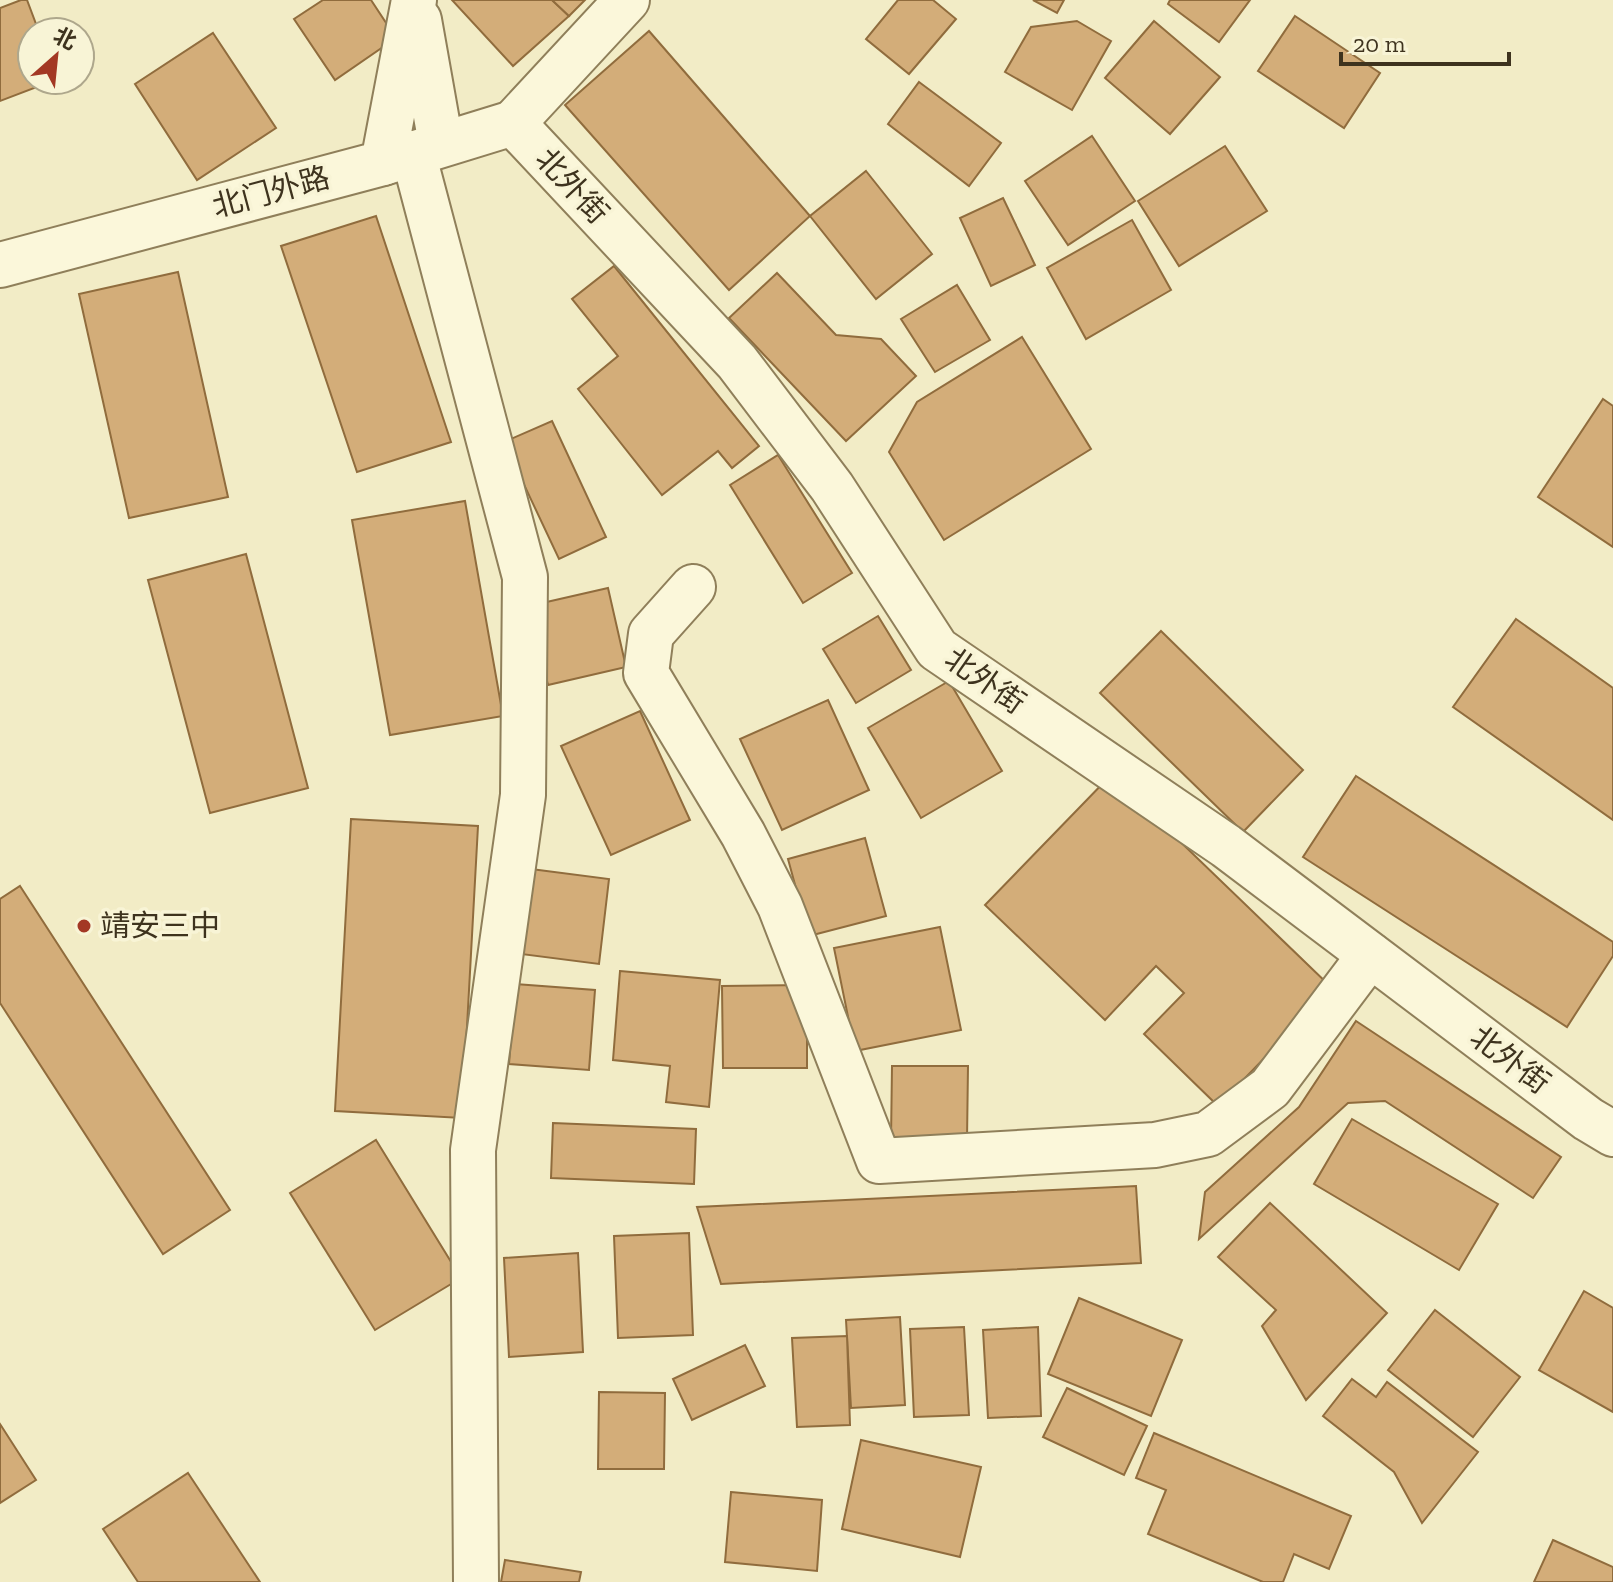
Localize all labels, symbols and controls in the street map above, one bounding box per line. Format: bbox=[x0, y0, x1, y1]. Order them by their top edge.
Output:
north arrow bbox=[16, 16, 96, 96]
scale bar bbox=[1341, 16, 1509, 66]
text: 北 bbox=[49, 22, 81, 56]
text: 20 m bbox=[1353, 29, 1406, 58]
street label: 北外街 bbox=[528, 141, 616, 231]
street label: 北门外路 bbox=[208, 159, 334, 225]
street label: 北外街 bbox=[938, 640, 1032, 722]
place label: 靖安三中 bbox=[100, 908, 220, 944]
marker: 靖安三中 bbox=[75, 917, 93, 935]
street label: 北外街 bbox=[1463, 1019, 1557, 1101]

